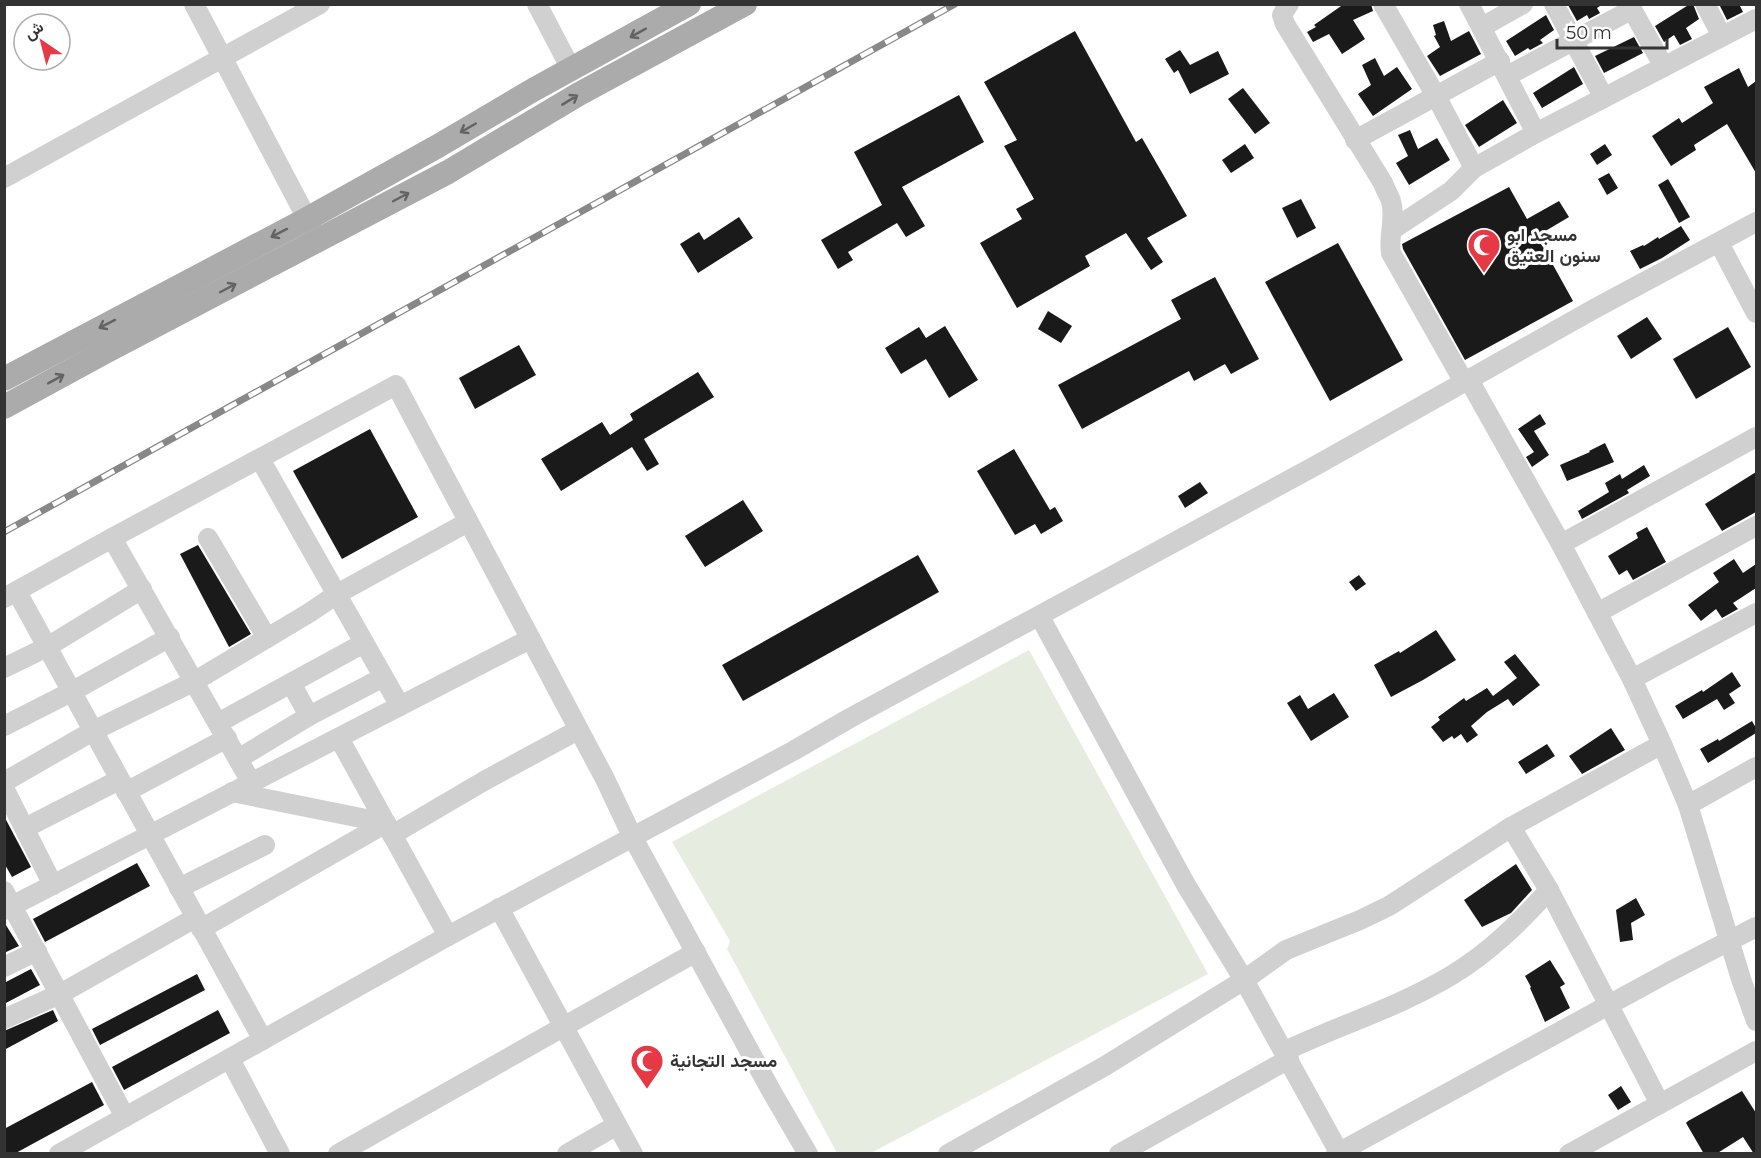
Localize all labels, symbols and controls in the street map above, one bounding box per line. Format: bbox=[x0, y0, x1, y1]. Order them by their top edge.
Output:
north arrow bbox=[12, 12, 72, 72]
scale bar bbox=[1557, 12, 1666, 50]
text: ش bbox=[20, 17, 47, 43]
text: 50 m bbox=[1566, 22, 1612, 44]
one-way arrow bbox=[630, 27, 647, 39]
one-way arrow bbox=[561, 93, 578, 105]
one-way arrow bbox=[460, 123, 477, 135]
one-way arrow bbox=[391, 191, 409, 202]
place label: مسجد ابو سنون العتيق bbox=[1507, 224, 1601, 267]
one-way arrow bbox=[271, 227, 288, 239]
mosque icon: مسجد ابو سنون العتيق bbox=[1466, 227, 1502, 274]
one-way arrow bbox=[219, 281, 237, 293]
one-way arrow bbox=[98, 319, 116, 330]
one-way arrow bbox=[47, 373, 64, 385]
mosque icon: مسجد التجانية bbox=[629, 1043, 665, 1090]
place label: مسجد التجانية bbox=[670, 1050, 777, 1072]

